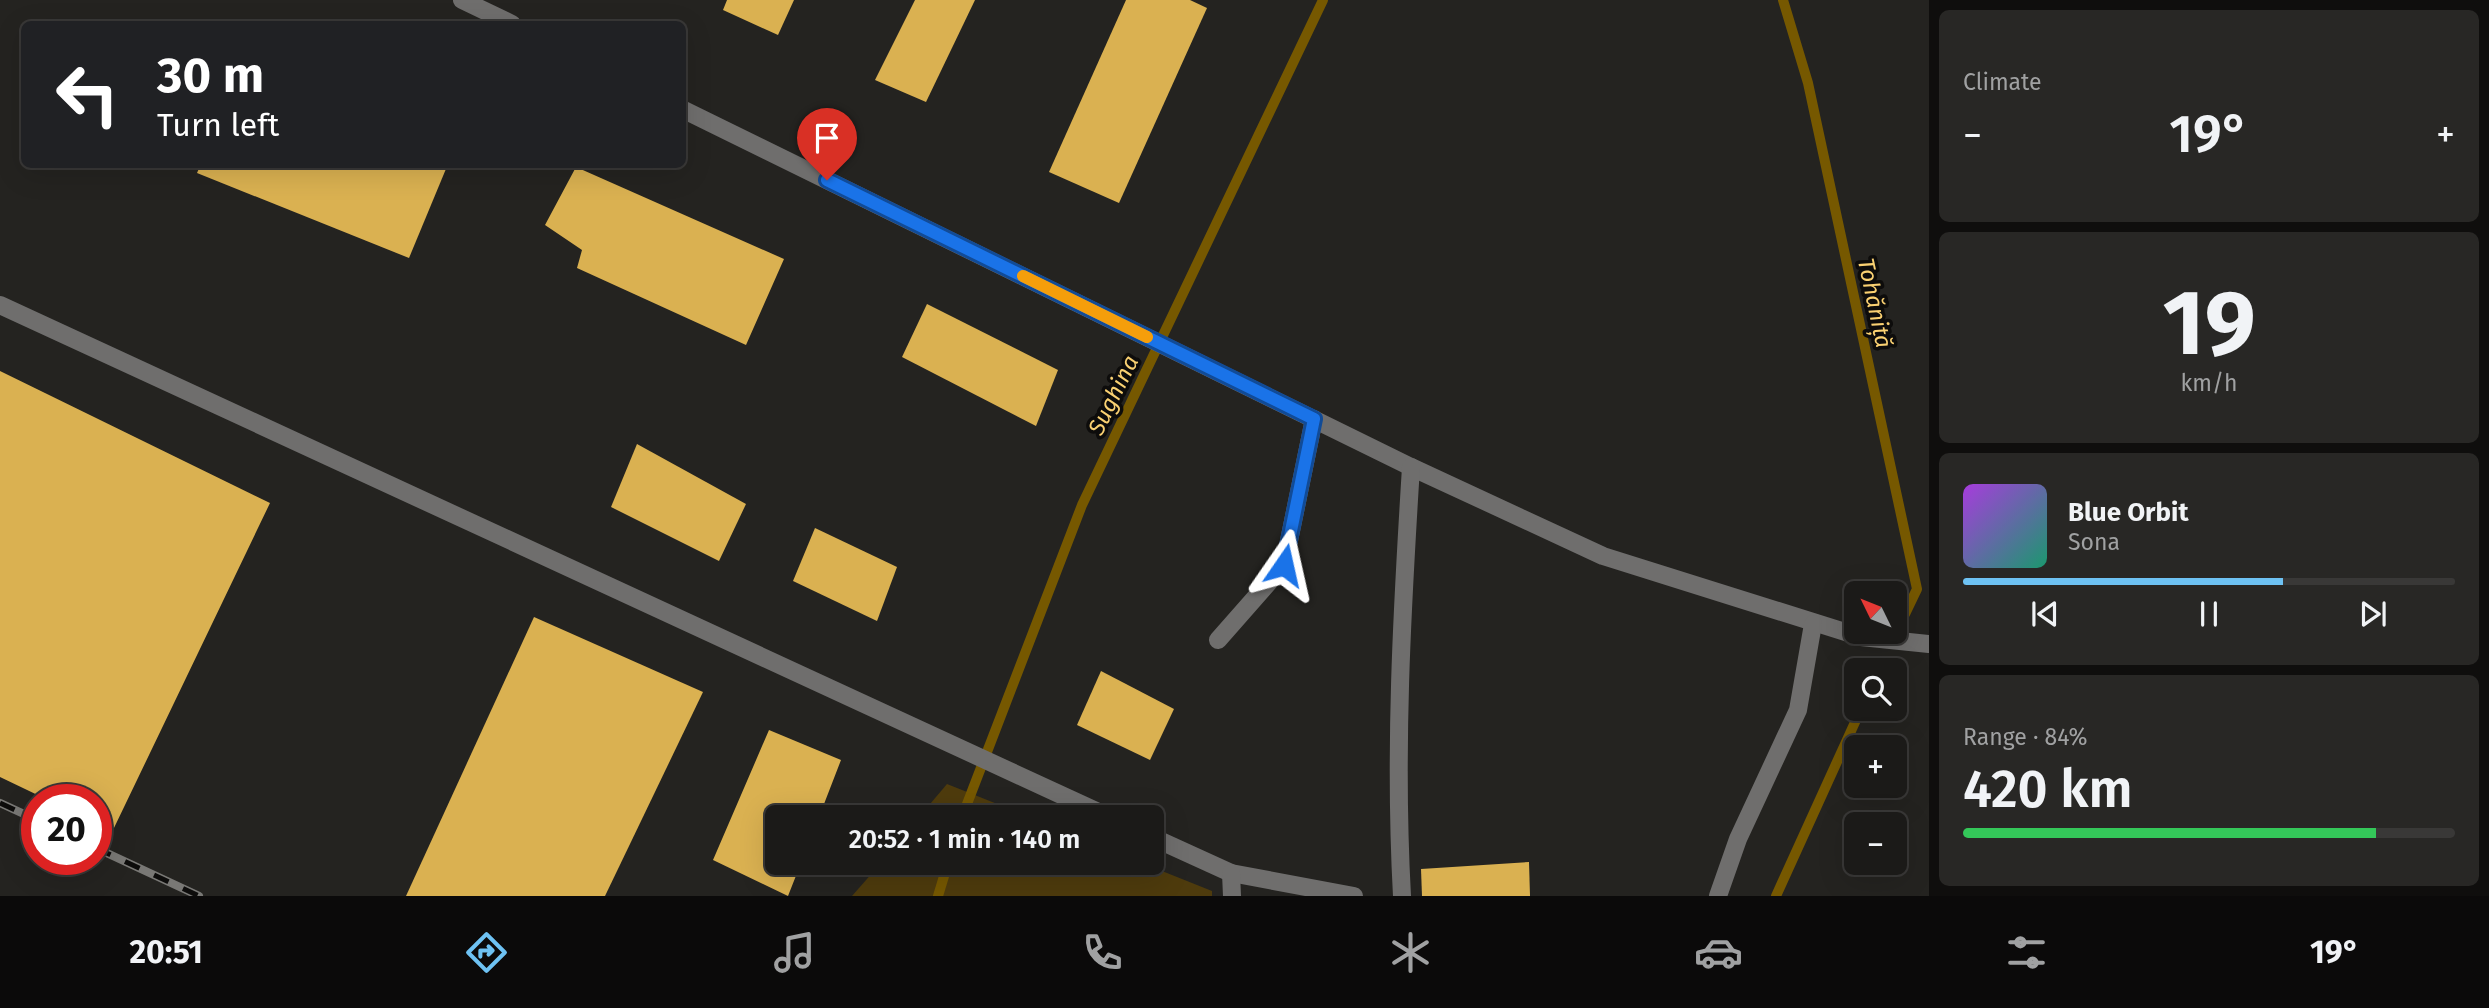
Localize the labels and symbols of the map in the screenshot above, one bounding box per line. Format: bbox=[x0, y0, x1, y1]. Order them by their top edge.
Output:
pin bbox=[797, 108, 857, 180]
water label: Tohăniță bbox=[1851, 256, 1898, 351]
water label: Sughina bbox=[1081, 351, 1144, 440]
position arrow bbox=[1247, 528, 1321, 602]
north arrow bbox=[1844, 581, 1908, 644]
speed limit sign: 20 bbox=[21, 784, 112, 875]

